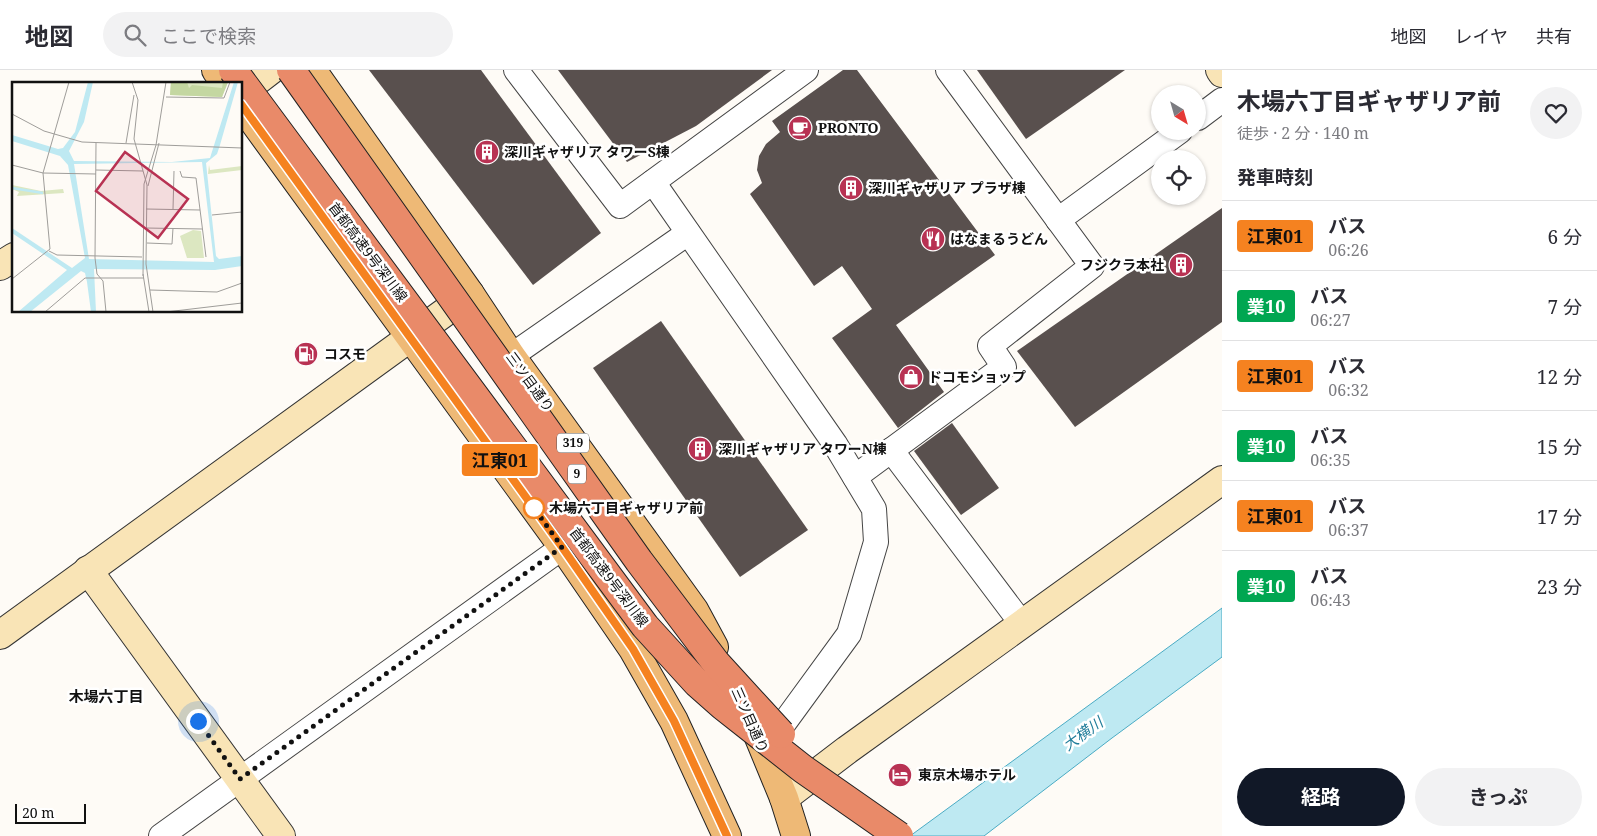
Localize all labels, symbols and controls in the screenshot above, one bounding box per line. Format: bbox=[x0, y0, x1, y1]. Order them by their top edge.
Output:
search box bbox=[103, 12, 453, 57]
text: 地図 bbox=[25, 19, 73, 52]
icon: search bbox=[121, 21, 149, 49]
text: ここで検索 bbox=[161, 23, 256, 49]
text: 地図 bbox=[1391, 24, 1427, 48]
text: レイヤ bbox=[1455, 24, 1508, 48]
text: 共有 bbox=[1536, 24, 1572, 48]
inset map bbox=[12, 82, 242, 312]
text: 木場六丁目ギャザリア前 bbox=[1237, 84, 1501, 117]
north arrow bbox=[1151, 85, 1206, 140]
map controls bbox=[1151, 85, 1206, 205]
button: heart bbox=[1530, 87, 1582, 139]
cafe icon: PRONTO bbox=[787, 115, 813, 141]
place label: PRONTO bbox=[818, 118, 879, 137]
text: 徒歩 · 2 分 · 140 m bbox=[1237, 122, 1369, 144]
building icon: 深川ギャザリア タワーS棟 bbox=[474, 139, 500, 165]
place label: 深川ギャザリア タワーS棟 bbox=[504, 142, 670, 161]
button: locate bbox=[1151, 150, 1206, 205]
text: 発車時刻 bbox=[1237, 164, 1313, 190]
building icon: 深川ギャザリア プラザ棟 bbox=[838, 175, 864, 201]
place label: 深川ギャザリア プラザ棟 bbox=[868, 178, 1026, 197]
street label: 首都高速9号深川線 bbox=[325, 198, 412, 305]
text: バス bbox=[1328, 213, 1366, 239]
text: 江東01 bbox=[1247, 224, 1303, 248]
text: 6 分 bbox=[1547, 224, 1582, 250]
restaurant icon: はなまるうどん bbox=[920, 226, 946, 252]
place label: はなまるうどん bbox=[950, 229, 1048, 248]
text: 06:26 bbox=[1328, 239, 1369, 261]
building icon: フジクラ本社 bbox=[1168, 252, 1194, 278]
place label: フジクラ本社 bbox=[1080, 255, 1164, 274]
text: バス bbox=[1310, 283, 1348, 309]
text: 業10 bbox=[1247, 294, 1285, 318]
text: 7 分 bbox=[1547, 294, 1582, 320]
text: 06:27 bbox=[1310, 309, 1351, 331]
fuel station icon: コスモ bbox=[293, 341, 319, 367]
place label: コスモ bbox=[324, 344, 366, 363]
street label: 三ツ目通り bbox=[502, 348, 559, 416]
text: バス bbox=[1328, 353, 1366, 379]
shop icon: ドコモショップ bbox=[898, 364, 924, 390]
text: 江東01 bbox=[1247, 364, 1303, 388]
text: 12 分 bbox=[1537, 364, 1582, 390]
place label: ドコモショップ bbox=[928, 367, 1026, 386]
text: 06:32 bbox=[1328, 379, 1369, 401]
text: バス bbox=[1310, 423, 1348, 449]
road number: 319 bbox=[557, 433, 589, 452]
text: 業10 bbox=[1247, 434, 1285, 458]
text: 15 分 bbox=[1537, 434, 1582, 460]
building icon: 深川ギャザリア タワーN棟 bbox=[687, 436, 713, 462]
place label: 深川ギャザリア タワーN棟 bbox=[718, 439, 887, 458]
line badge: 江東01 bbox=[465, 444, 535, 476]
text: 江東01 bbox=[472, 448, 528, 472]
text: 06:35 bbox=[1310, 449, 1351, 471]
road number: 9 bbox=[568, 464, 586, 484]
text: バス bbox=[1328, 493, 1366, 519]
marker: 木場六丁目ギャザリア前 bbox=[523, 497, 545, 519]
place label: 木場六丁目ギャザリア前 bbox=[549, 498, 703, 517]
text: 江東01 bbox=[1247, 504, 1303, 528]
text: 17 分 bbox=[1537, 504, 1582, 530]
text: 06:37 bbox=[1328, 519, 1369, 541]
street label: 首都高速9号深川線 bbox=[566, 523, 653, 630]
text: バス bbox=[1310, 563, 1348, 589]
text: 業10 bbox=[1247, 574, 1285, 598]
text: 23 分 bbox=[1537, 574, 1582, 600]
text: 06:43 bbox=[1310, 589, 1351, 611]
street label: 三ツ目通り bbox=[728, 684, 773, 756]
district label: 木場六丁目 bbox=[68, 686, 144, 706]
your location bbox=[186, 709, 211, 734]
water label: 大横川 bbox=[1058, 711, 1108, 755]
hotel icon: 東京木場ホテル bbox=[887, 762, 913, 788]
place label: 東京木場ホテル bbox=[918, 765, 1016, 784]
button: 経路 bbox=[1237, 768, 1405, 826]
button: きっぷ bbox=[1415, 768, 1582, 826]
scale bar bbox=[15, 801, 86, 824]
text: 20 m bbox=[22, 803, 55, 822]

